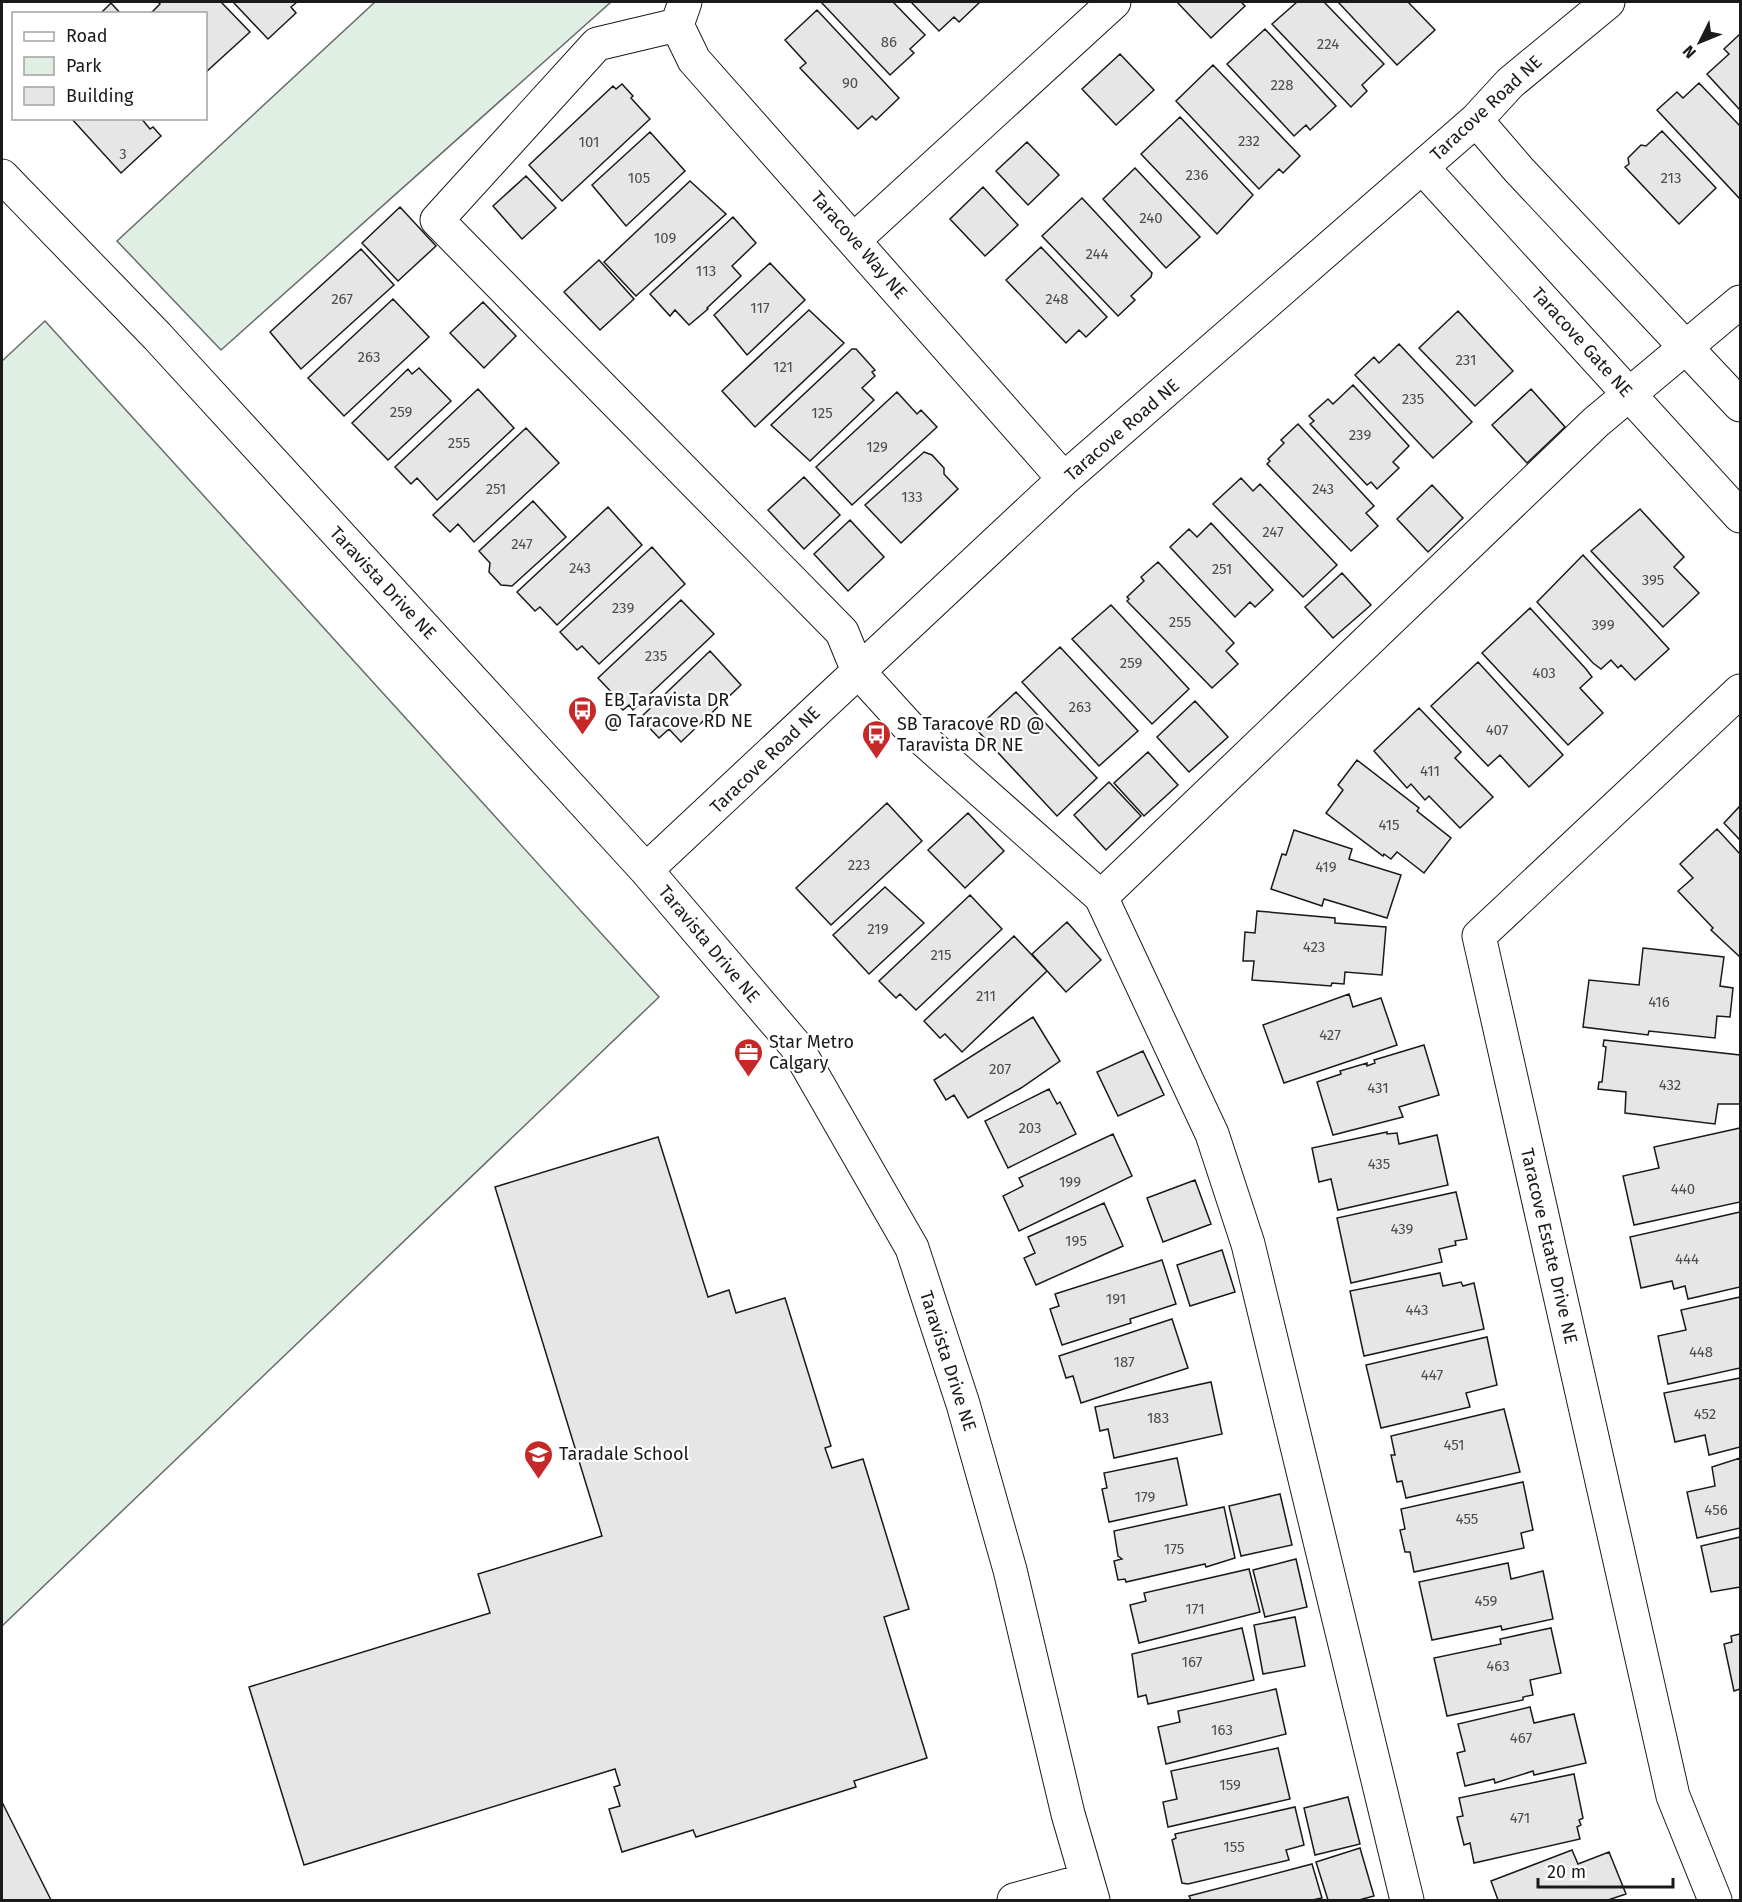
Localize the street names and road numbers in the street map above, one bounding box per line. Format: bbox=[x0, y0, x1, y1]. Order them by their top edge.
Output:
street label: Taracove Road NE bbox=[1426, 51, 1546, 165]
street label: Taracove Way NE bbox=[806, 187, 912, 303]
street label: Taracove Gate NE bbox=[1527, 283, 1637, 401]
street label: Taracove Road NE bbox=[1060, 374, 1184, 486]
street label: Taravista Drive NE bbox=[325, 522, 441, 644]
street label: Taracove Road NE bbox=[705, 702, 825, 818]
street label: Taravista Drive NE bbox=[654, 881, 764, 1007]
street label: Taracove Estate Drive NE bbox=[1516, 1146, 1582, 1346]
street label: Taravista Drive NE bbox=[915, 1288, 981, 1434]

